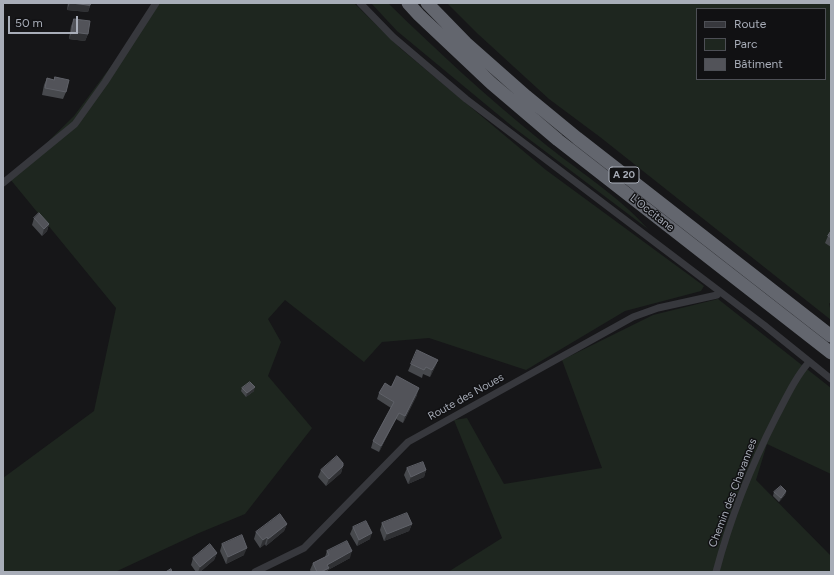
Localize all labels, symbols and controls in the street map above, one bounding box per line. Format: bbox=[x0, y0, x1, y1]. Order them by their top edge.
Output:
scale bar bbox=[10, 8, 80, 34]
legend bbox=[696, 8, 826, 80]
text: 50 m bbox=[15, 16, 43, 30]
text: Route bbox=[734, 17, 766, 31]
text: Parc bbox=[734, 37, 758, 51]
text: Bâtiment bbox=[734, 57, 783, 71]
road number: A 20 bbox=[609, 167, 639, 183]
street label: L'Occitane bbox=[627, 192, 677, 234]
street label: Route des Noues bbox=[426, 371, 506, 423]
street label: Chemin des Chavannes bbox=[706, 437, 760, 549]

